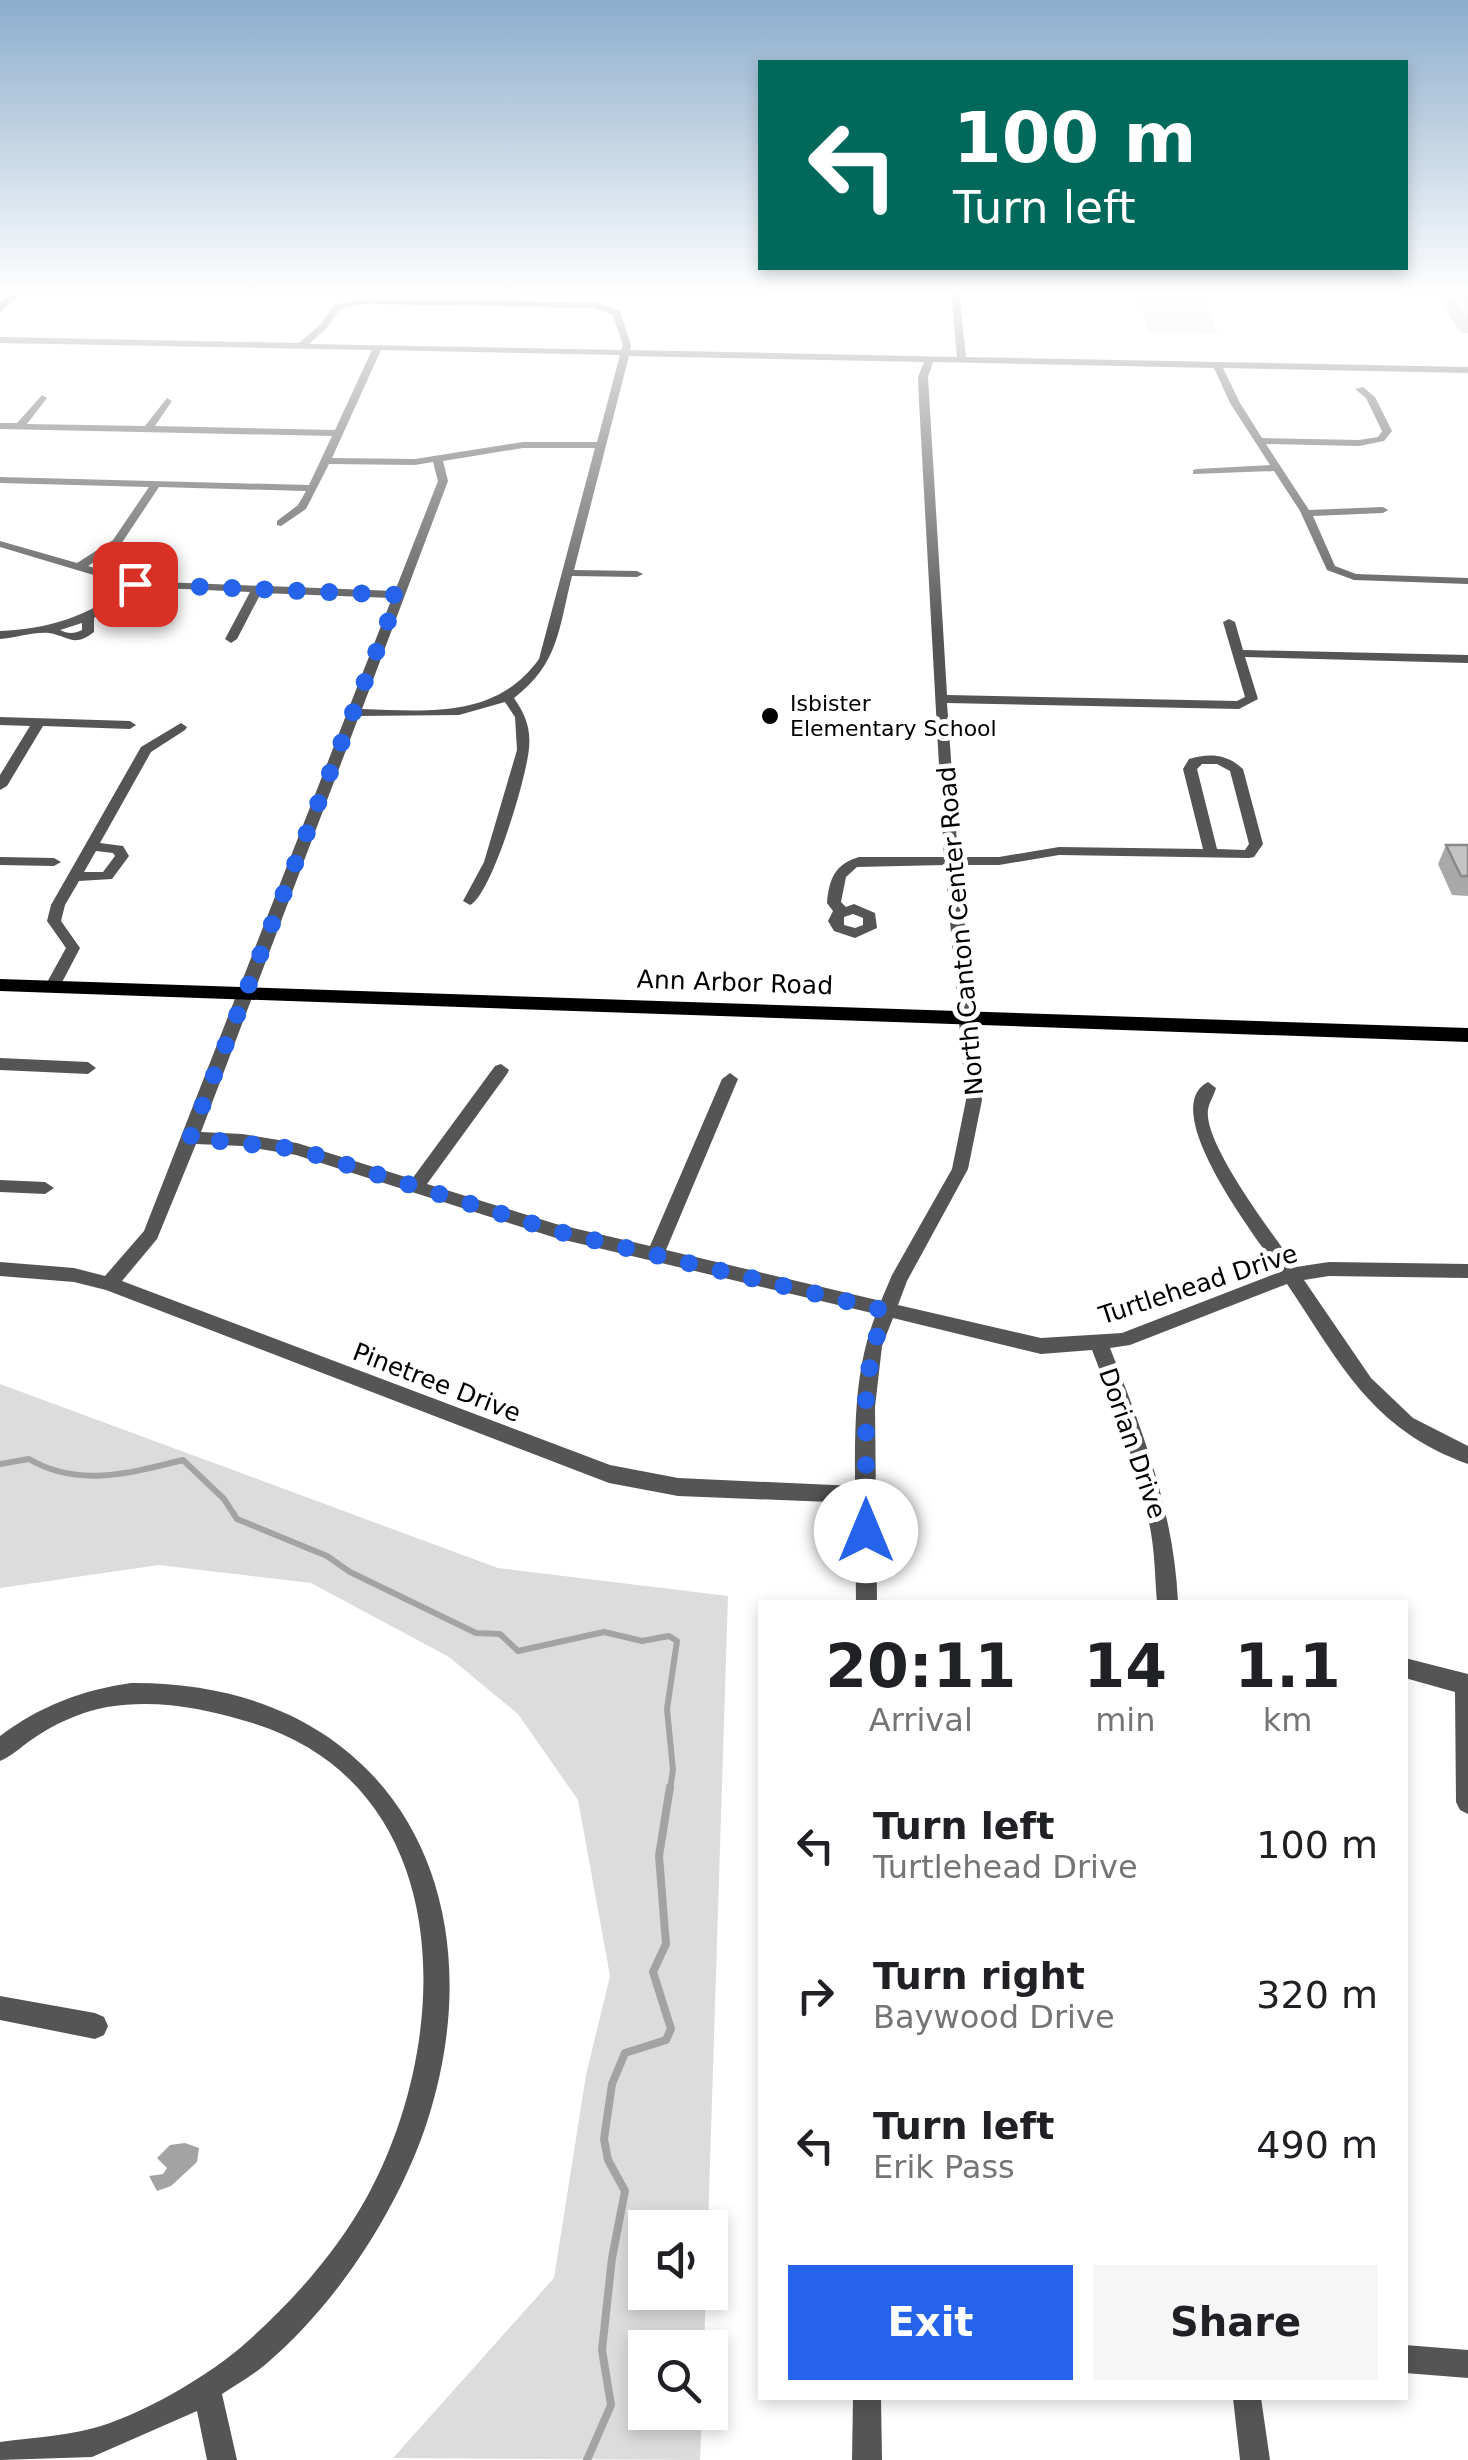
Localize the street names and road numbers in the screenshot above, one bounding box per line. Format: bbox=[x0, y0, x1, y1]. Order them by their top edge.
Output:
street label: North Canton Center Road bbox=[932, 765, 989, 1097]
street label: Ann Arbor Road bbox=[636, 965, 834, 1000]
street label: Turtlehead Drive bbox=[1094, 1239, 1301, 1331]
street label: Pinetree Drive bbox=[349, 1337, 525, 1428]
street label: Dorian Drive bbox=[1093, 1364, 1172, 1522]

